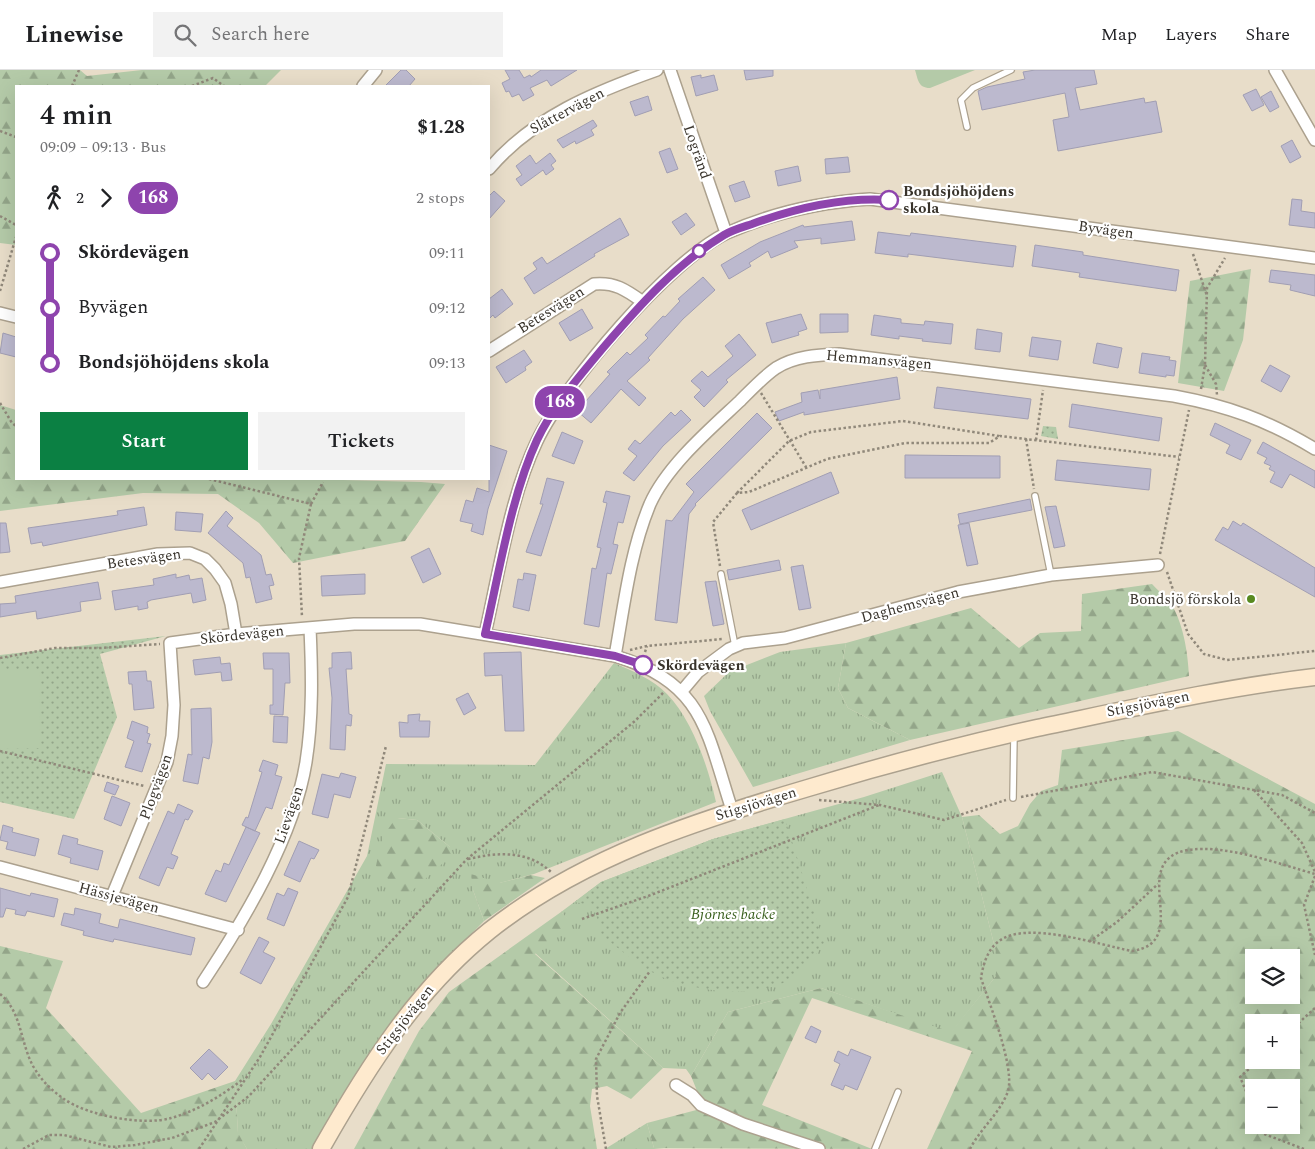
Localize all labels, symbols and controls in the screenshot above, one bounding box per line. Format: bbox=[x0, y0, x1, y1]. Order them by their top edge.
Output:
search box bbox=[153, 12, 503, 57]
text: Linewise bbox=[25, 17, 123, 53]
text: Search here bbox=[211, 20, 310, 49]
icon: search bbox=[171, 21, 199, 49]
text: Map bbox=[1101, 21, 1137, 48]
text: Layers bbox=[1165, 21, 1217, 48]
text: Share bbox=[1245, 21, 1290, 48]
street label: Slåttervägen bbox=[525, 81, 609, 140]
text: 4 min bbox=[40, 94, 113, 137]
text: $1.28 bbox=[417, 113, 465, 142]
street label: Logränd bbox=[677, 122, 717, 182]
text: 09:09 – 09:13 · Bus bbox=[40, 135, 166, 159]
place label: Bondsjöhöjdens skola bbox=[903, 180, 1014, 220]
icon: walk bbox=[40, 184, 68, 212]
icon: forward bbox=[92, 184, 120, 212]
text: 168 bbox=[138, 184, 168, 211]
text: 2 bbox=[76, 186, 84, 210]
text: 2 stops bbox=[416, 186, 465, 210]
marker: Bondsjöhöjdens skola bbox=[879, 190, 899, 210]
street label: Byvägen bbox=[1077, 215, 1135, 245]
text: Skördevägen bbox=[78, 238, 189, 267]
text: 09:11 bbox=[429, 241, 465, 265]
unlabelled marker bbox=[692, 244, 706, 258]
street label: Betesvägen bbox=[513, 280, 589, 340]
text: Byvägen bbox=[78, 293, 148, 322]
text: 09:12 bbox=[429, 296, 465, 320]
street label: Hemmansvägen bbox=[825, 344, 933, 376]
text: Bondsjöhöjdens skola bbox=[78, 348, 269, 377]
text: 09:13 bbox=[429, 351, 465, 375]
line badge: 168 bbox=[531, 386, 589, 418]
text: 168 bbox=[545, 388, 575, 415]
button: Start bbox=[40, 412, 248, 470]
button: Tickets bbox=[258, 412, 465, 470]
street label: Betesvägen bbox=[105, 542, 183, 576]
street label: Daghemsvägen bbox=[858, 581, 962, 629]
place label: Bondsjö förskola bbox=[1129, 588, 1242, 611]
marker: Bondsjö förskola bbox=[1245, 593, 1257, 605]
street label: Skördevägen bbox=[199, 619, 285, 651]
place label: Skördevägen bbox=[657, 654, 745, 677]
marker: Skördevägen bbox=[633, 655, 653, 675]
street label: Stigsjövägen bbox=[1105, 685, 1192, 723]
street label: Plogvägen bbox=[133, 751, 179, 823]
street label: Stigsjövägen bbox=[712, 781, 800, 827]
street label: Lievägen bbox=[268, 783, 310, 847]
street label: Hässjevägen bbox=[76, 876, 162, 920]
park label: Björnes backe bbox=[691, 903, 776, 926]
map controls bbox=[1245, 949, 1300, 1134]
button: layers bbox=[1245, 949, 1300, 1004]
street label: Stigsjövägen bbox=[370, 980, 440, 1060]
button: + bbox=[1245, 1014, 1300, 1069]
button: − bbox=[1245, 1079, 1300, 1134]

